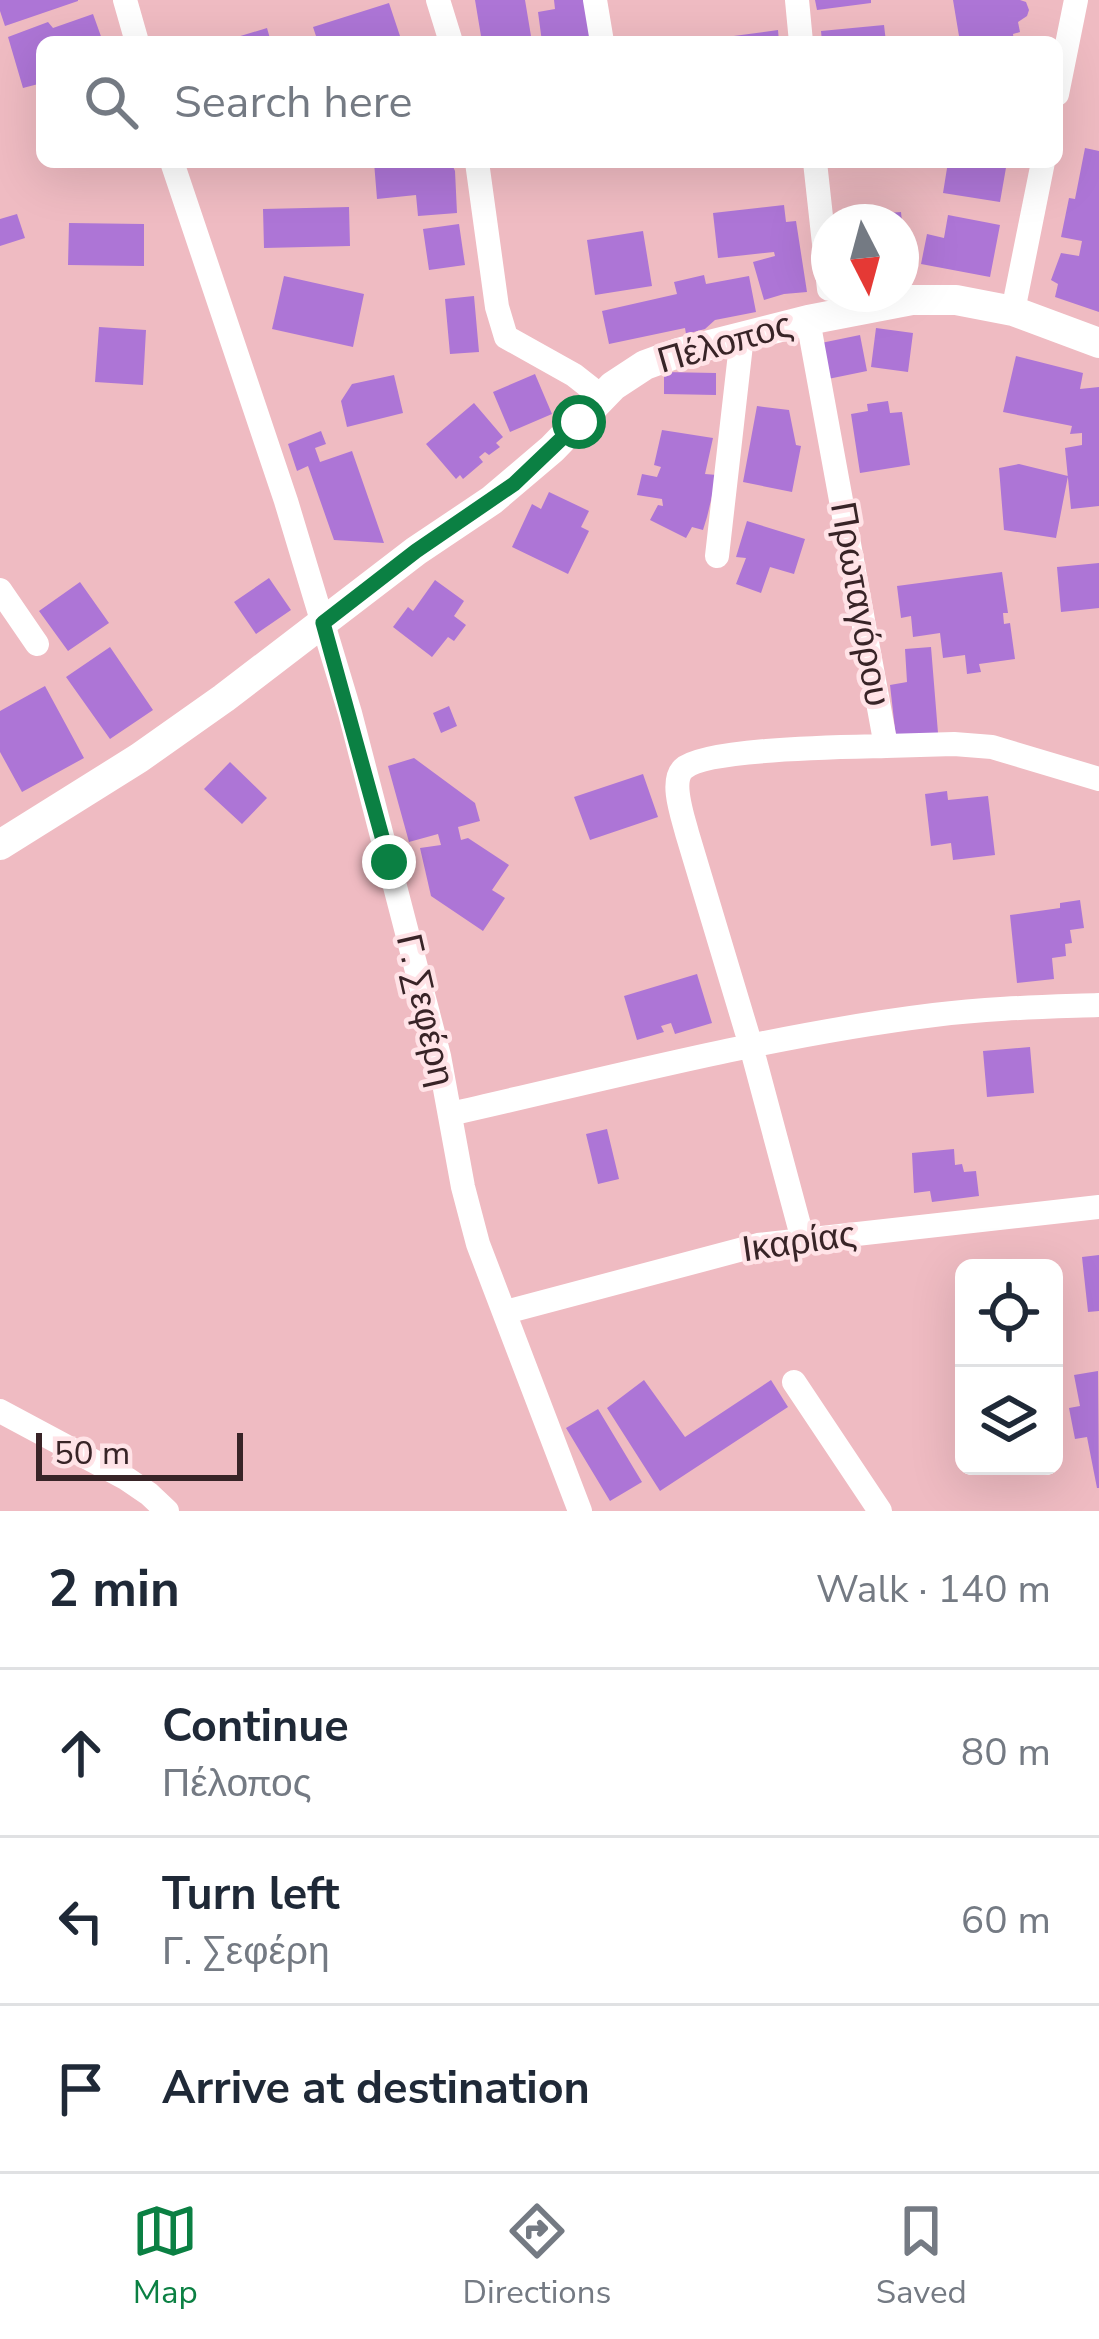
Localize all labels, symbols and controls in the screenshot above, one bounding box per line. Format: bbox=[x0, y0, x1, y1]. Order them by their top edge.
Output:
search box bbox=[36, 36, 1063, 168]
icon: search bbox=[78, 69, 144, 135]
text: Search here bbox=[174, 72, 413, 133]
north arrow bbox=[811, 204, 919, 312]
street label: Πέλοπος bbox=[652, 300, 798, 386]
route start bbox=[552, 395, 606, 449]
street label: Πρωταγόρου bbox=[818, 498, 902, 710]
route end bbox=[362, 835, 416, 889]
street label: Γ. Σεφέρη bbox=[384, 929, 466, 1091]
street label: Ικαρίας bbox=[739, 1210, 859, 1274]
map controls bbox=[955, 1259, 1063, 1475]
button: locate bbox=[955, 1259, 1063, 1367]
button: layers bbox=[955, 1367, 1063, 1475]
scale bar bbox=[36, 1427, 243, 1480]
text: 50 m bbox=[54, 1431, 130, 1476]
text: 2 min bbox=[48, 1554, 180, 1624]
text: Walk · 140 m bbox=[816, 1563, 1051, 1616]
text: Continue bbox=[162, 1696, 349, 1757]
icon: ahead bbox=[48, 1720, 114, 1786]
text: 80 m bbox=[961, 1726, 1051, 1779]
text: Πέλοπος bbox=[162, 1757, 312, 1810]
text: Turn left bbox=[162, 1864, 340, 1925]
icon: left bbox=[48, 1888, 114, 1954]
text: 60 m bbox=[961, 1894, 1051, 1947]
text: Γ. Σεφέρη bbox=[162, 1925, 330, 1978]
icon: arrive bbox=[48, 2056, 114, 2122]
text: Arrive at destination bbox=[162, 2058, 590, 2119]
tab: Map bbox=[132, 2198, 198, 2315]
tab: Directions bbox=[463, 2198, 611, 2315]
tab: Saved bbox=[876, 2198, 967, 2315]

